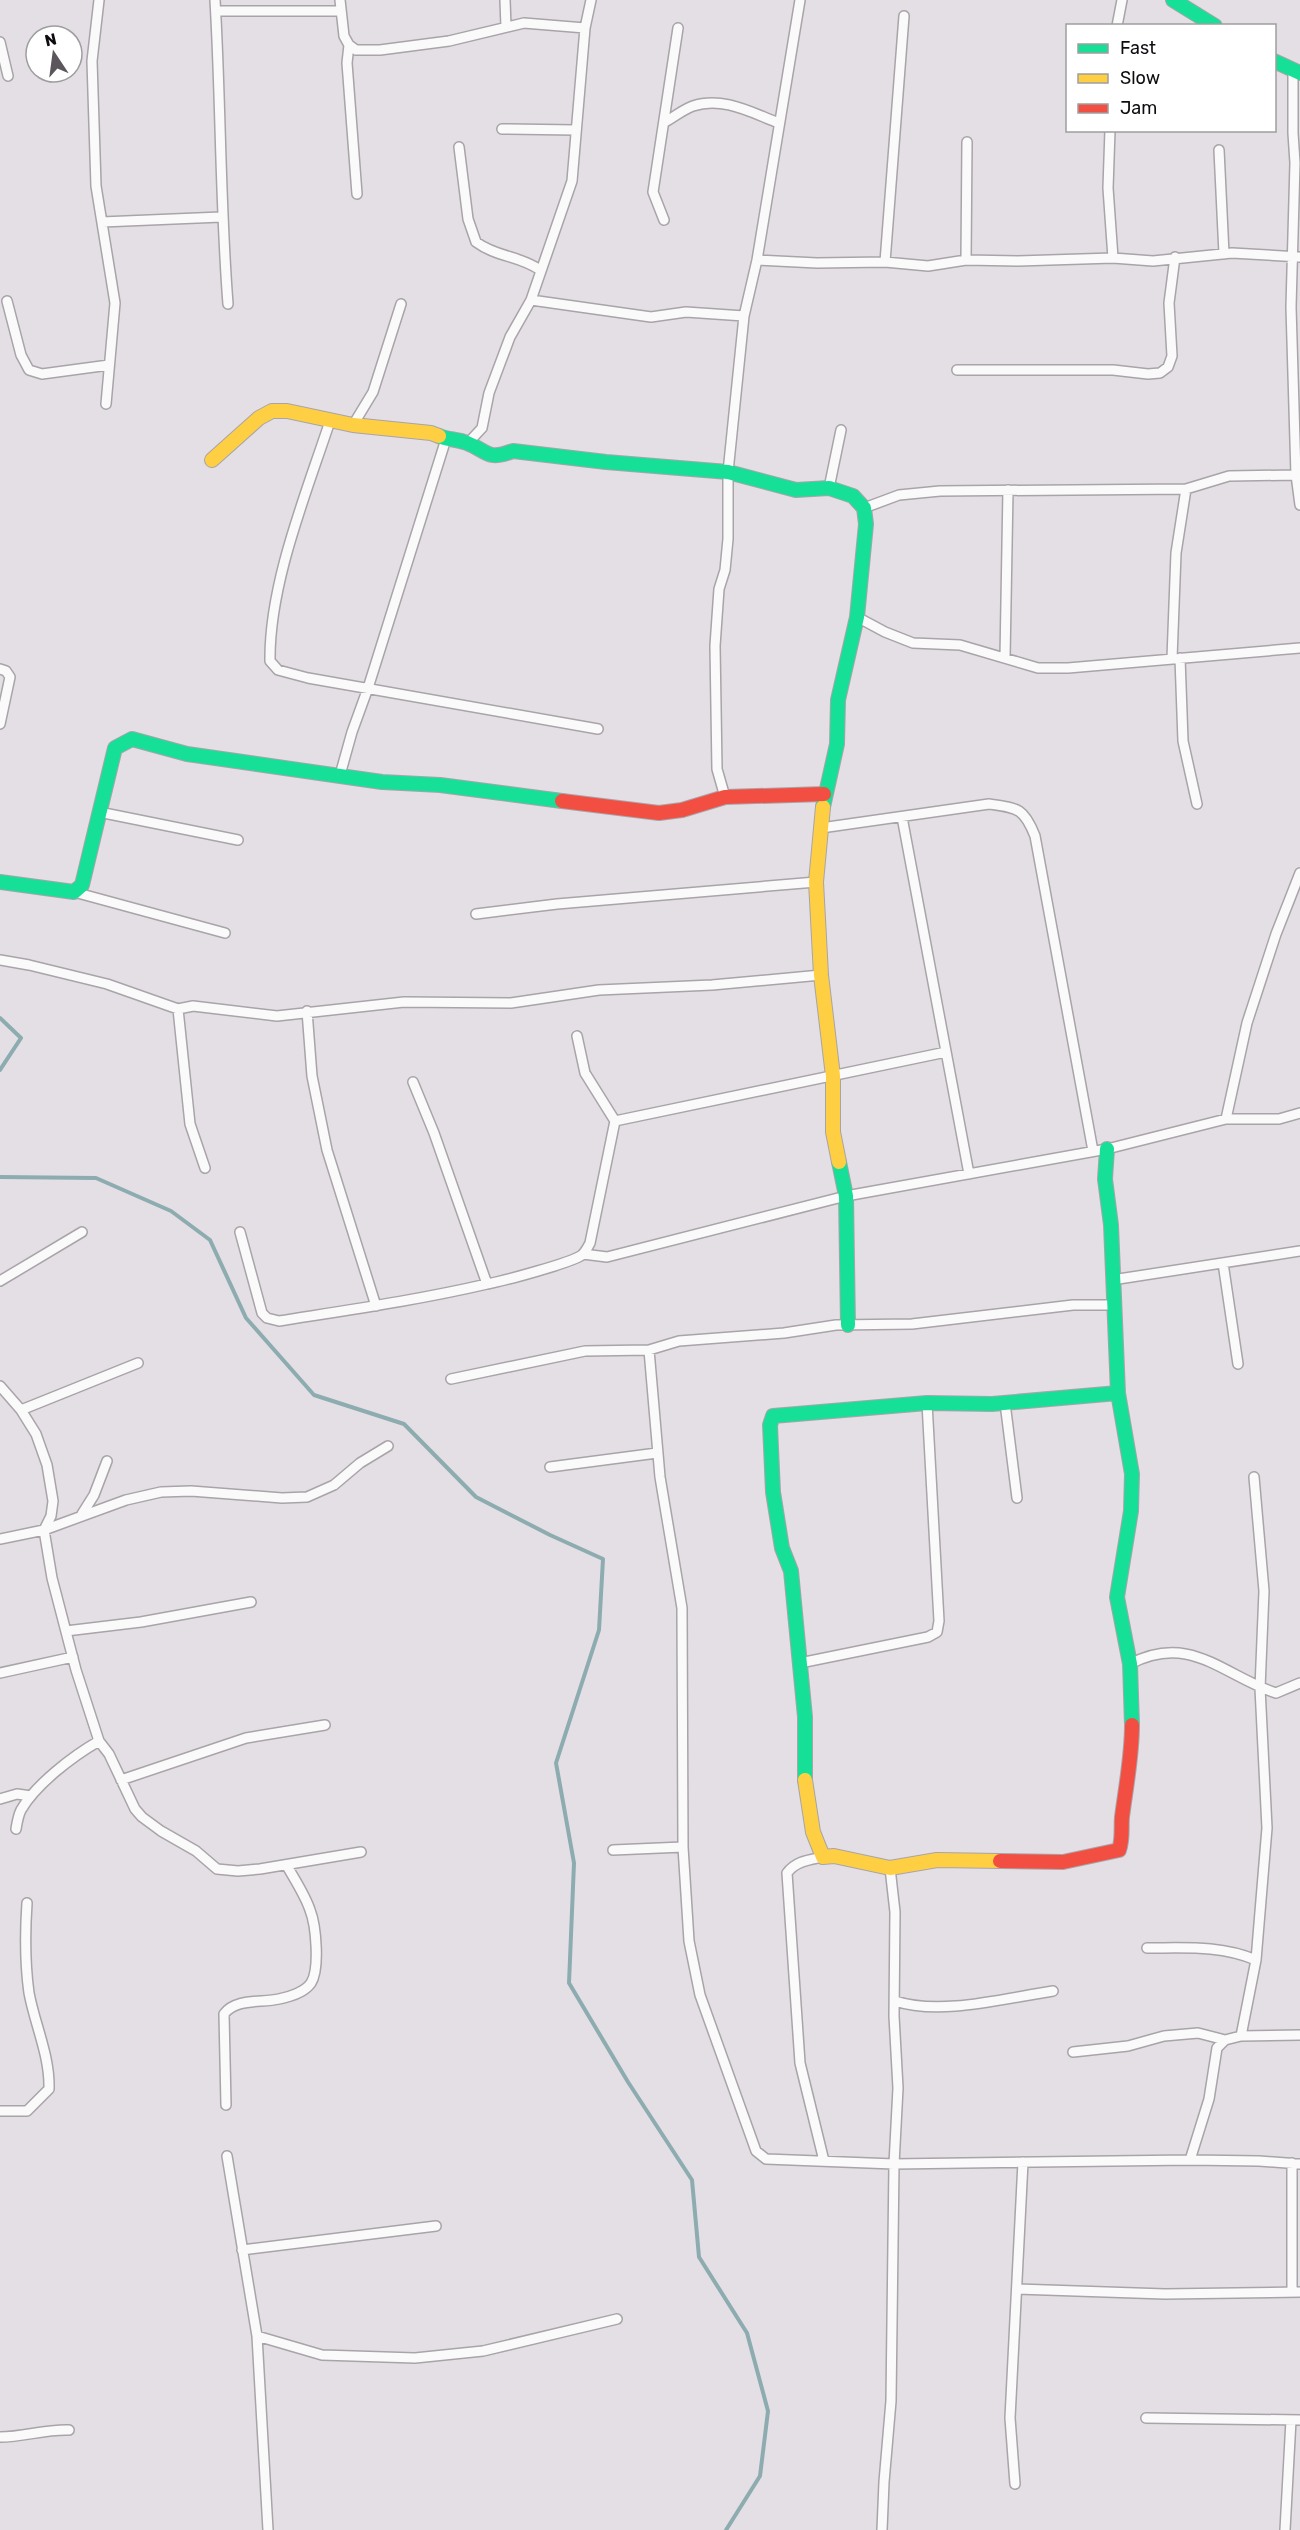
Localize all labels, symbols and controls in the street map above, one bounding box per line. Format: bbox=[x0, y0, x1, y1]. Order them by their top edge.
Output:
north arrow bbox=[24, 24, 84, 84]
legend bbox=[1066, 24, 1276, 132]
text: N bbox=[43, 29, 58, 50]
text: Fast bbox=[1120, 37, 1156, 59]
text: Slow bbox=[1120, 67, 1160, 89]
text: Jam bbox=[1120, 97, 1157, 119]

